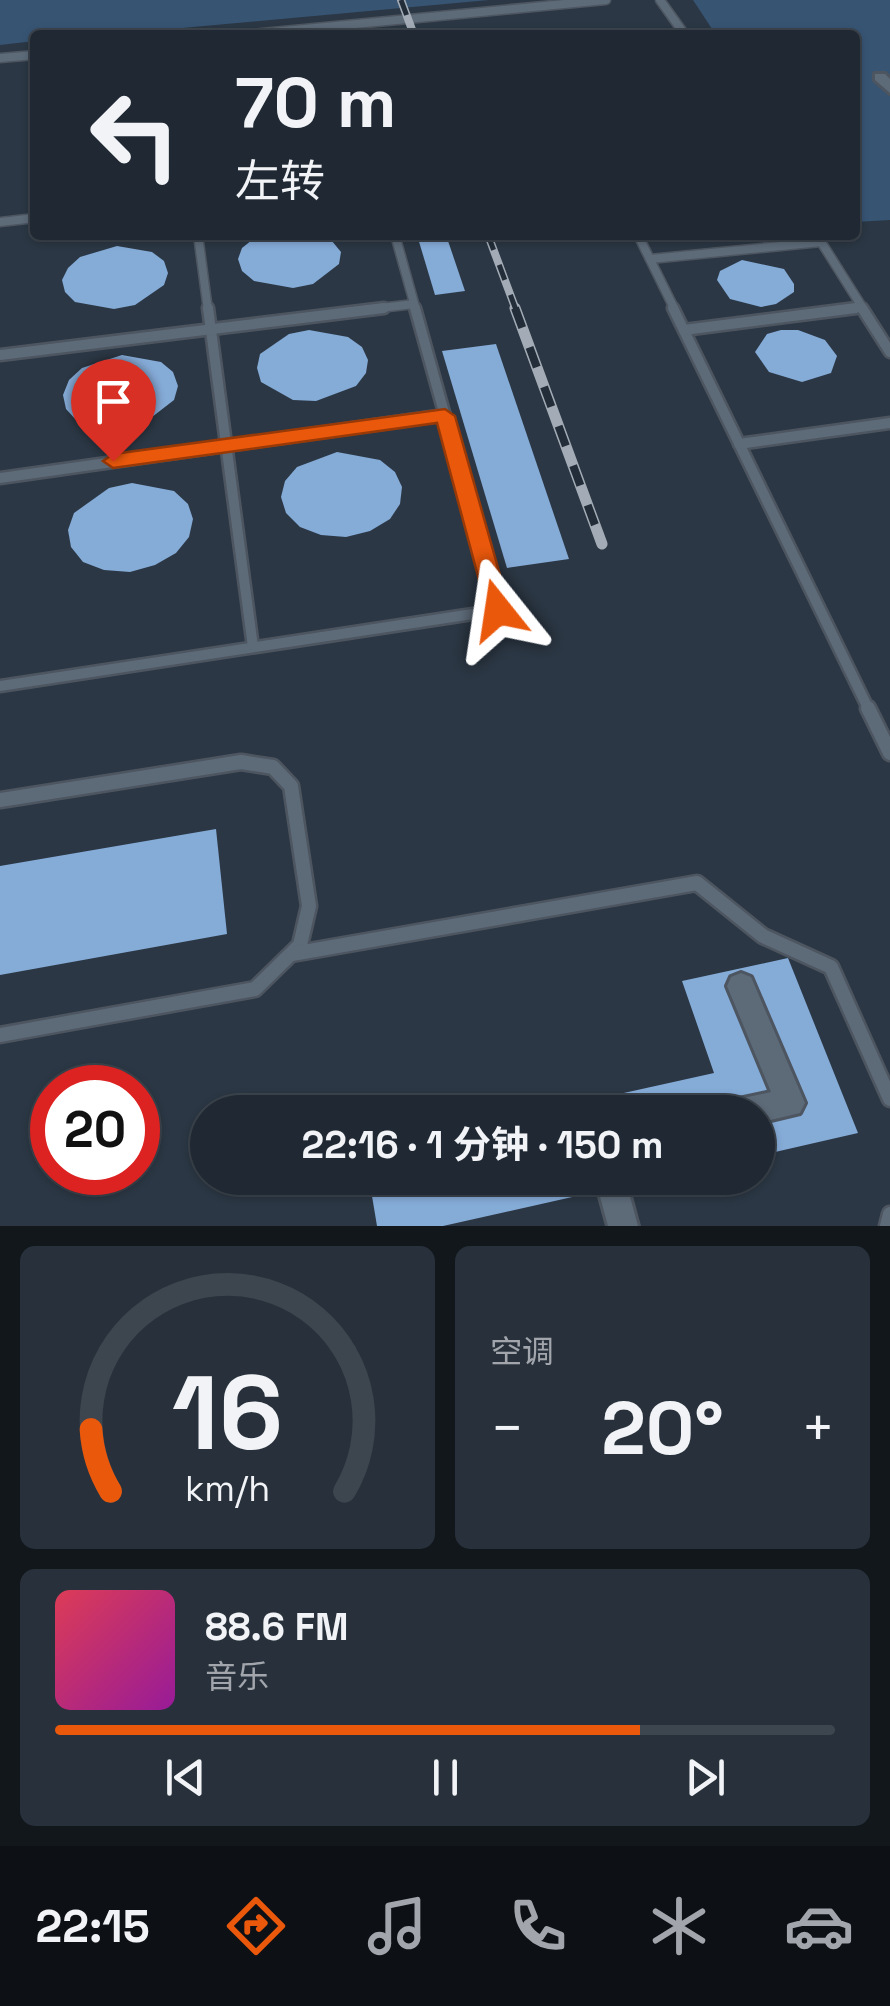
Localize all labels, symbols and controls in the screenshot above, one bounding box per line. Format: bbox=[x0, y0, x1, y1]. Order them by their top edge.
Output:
text: 70 m bbox=[235, 58, 396, 147]
icon: left bbox=[70, 70, 200, 200]
text: 左转 bbox=[235, 153, 325, 210]
pin bbox=[71, 359, 156, 462]
icon: arrive bbox=[86, 374, 141, 429]
position arrow bbox=[446, 558, 550, 662]
speed limit sign: 20 bbox=[30, 1065, 160, 1195]
text: 22:16 · 1 分钟 · 150 m bbox=[302, 1121, 663, 1169]
text: 空调 bbox=[490, 1332, 554, 1372]
text: 16 bbox=[172, 1347, 283, 1479]
text: 20° bbox=[601, 1380, 724, 1476]
text: − bbox=[490, 1393, 524, 1463]
text: + bbox=[801, 1393, 835, 1463]
text: km/h bbox=[185, 1466, 270, 1511]
text: 88.6 FM bbox=[205, 1603, 349, 1651]
text: 音乐 bbox=[205, 1657, 269, 1697]
icon: previous bbox=[158, 1750, 213, 1805]
icon: pause bbox=[418, 1750, 473, 1805]
icon: next bbox=[678, 1750, 733, 1805]
icon: directions bbox=[221, 1891, 291, 1961]
icon: music bbox=[362, 1891, 432, 1961]
icon: phone bbox=[503, 1891, 573, 1961]
icon: climate bbox=[644, 1891, 714, 1961]
icon: car bbox=[784, 1891, 854, 1961]
text: 22:15 bbox=[35, 1898, 150, 1955]

